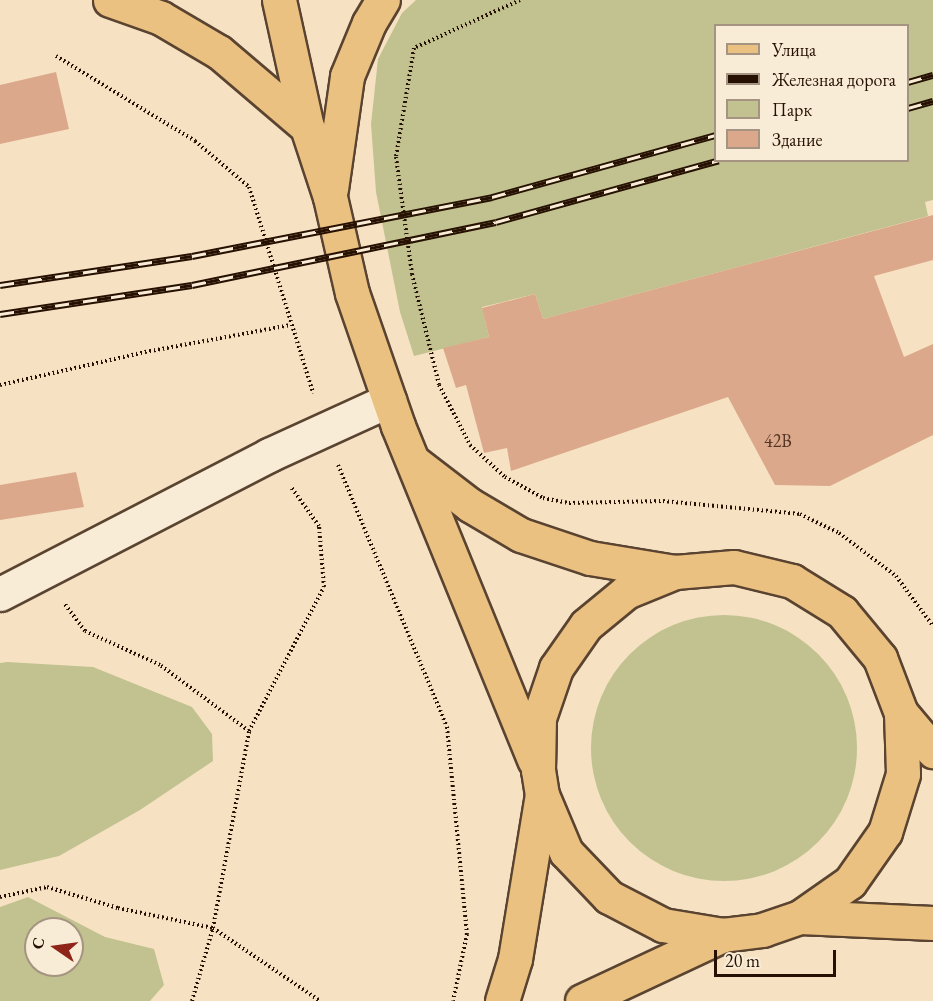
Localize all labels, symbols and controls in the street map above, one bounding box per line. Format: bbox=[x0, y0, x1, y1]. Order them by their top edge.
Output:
legend bbox=[714, 24, 909, 162]
text: Улица bbox=[772, 38, 816, 61]
text: Железная дорога bbox=[772, 68, 896, 91]
text: Парк bbox=[772, 98, 812, 121]
text: Здание bbox=[772, 128, 822, 151]
house number: 42В bbox=[764, 430, 792, 452]
north arrow bbox=[24, 917, 84, 977]
text: С bbox=[26, 935, 49, 951]
scale bar bbox=[717, 938, 838, 976]
text: 20 m bbox=[725, 949, 760, 972]

